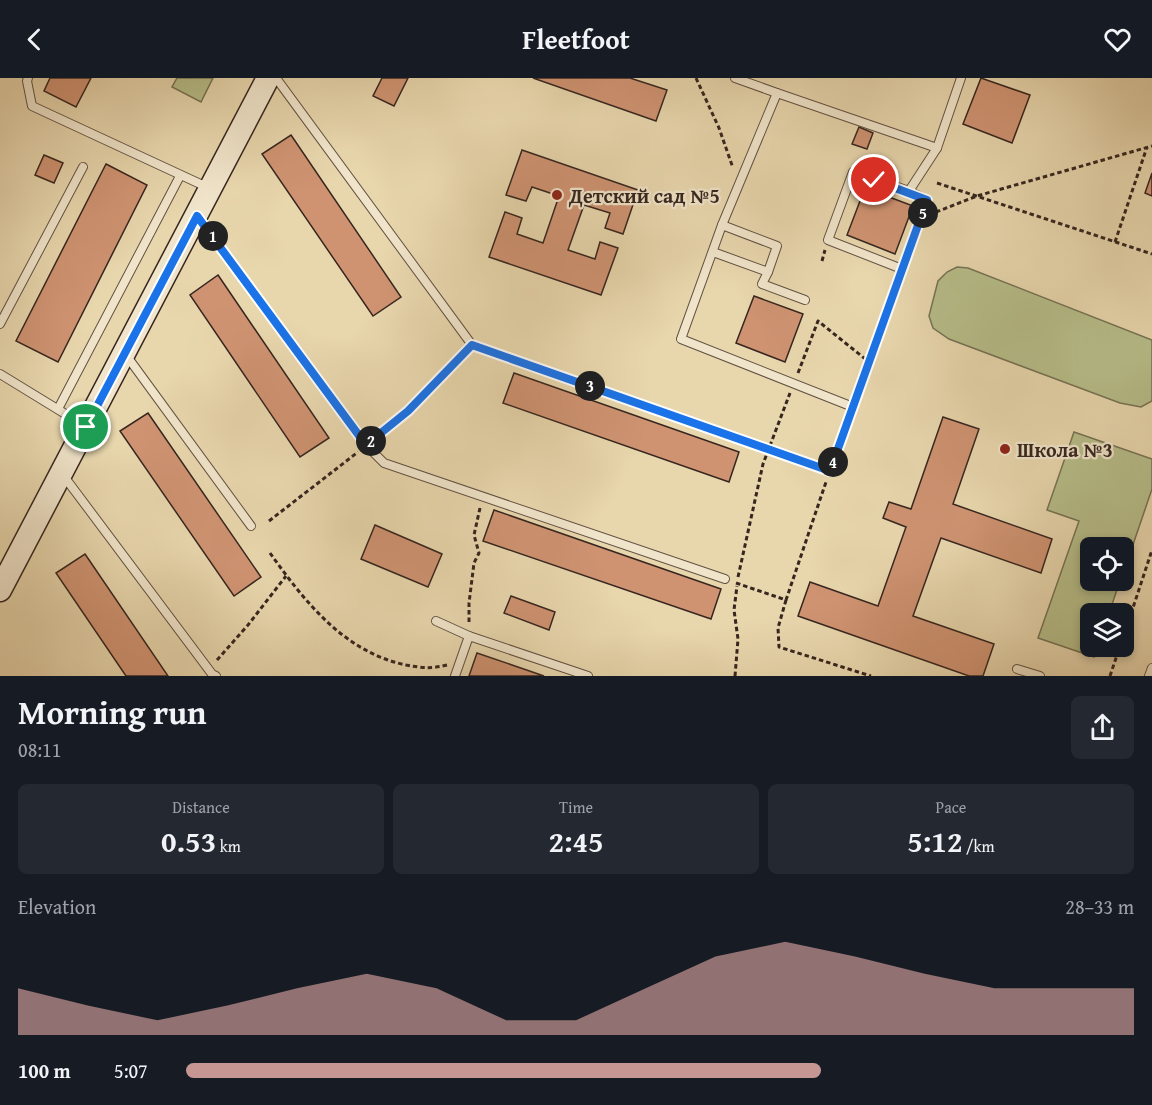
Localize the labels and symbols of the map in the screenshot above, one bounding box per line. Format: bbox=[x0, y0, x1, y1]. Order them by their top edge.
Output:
pin bbox=[848, 154, 899, 205]
place label: Детский сад №5 bbox=[568, 181, 720, 210]
marker: Детский сад №5 bbox=[550, 188, 564, 202]
pin: 5 bbox=[908, 198, 938, 228]
pin: 1 bbox=[198, 221, 228, 251]
pin: 3 bbox=[575, 371, 605, 401]
pin bbox=[60, 401, 111, 452]
pin: 2 bbox=[356, 426, 386, 456]
place label: Школа №3 bbox=[1017, 435, 1113, 464]
marker: Школа №3 bbox=[998, 442, 1012, 456]
pin: 4 bbox=[818, 447, 848, 477]

